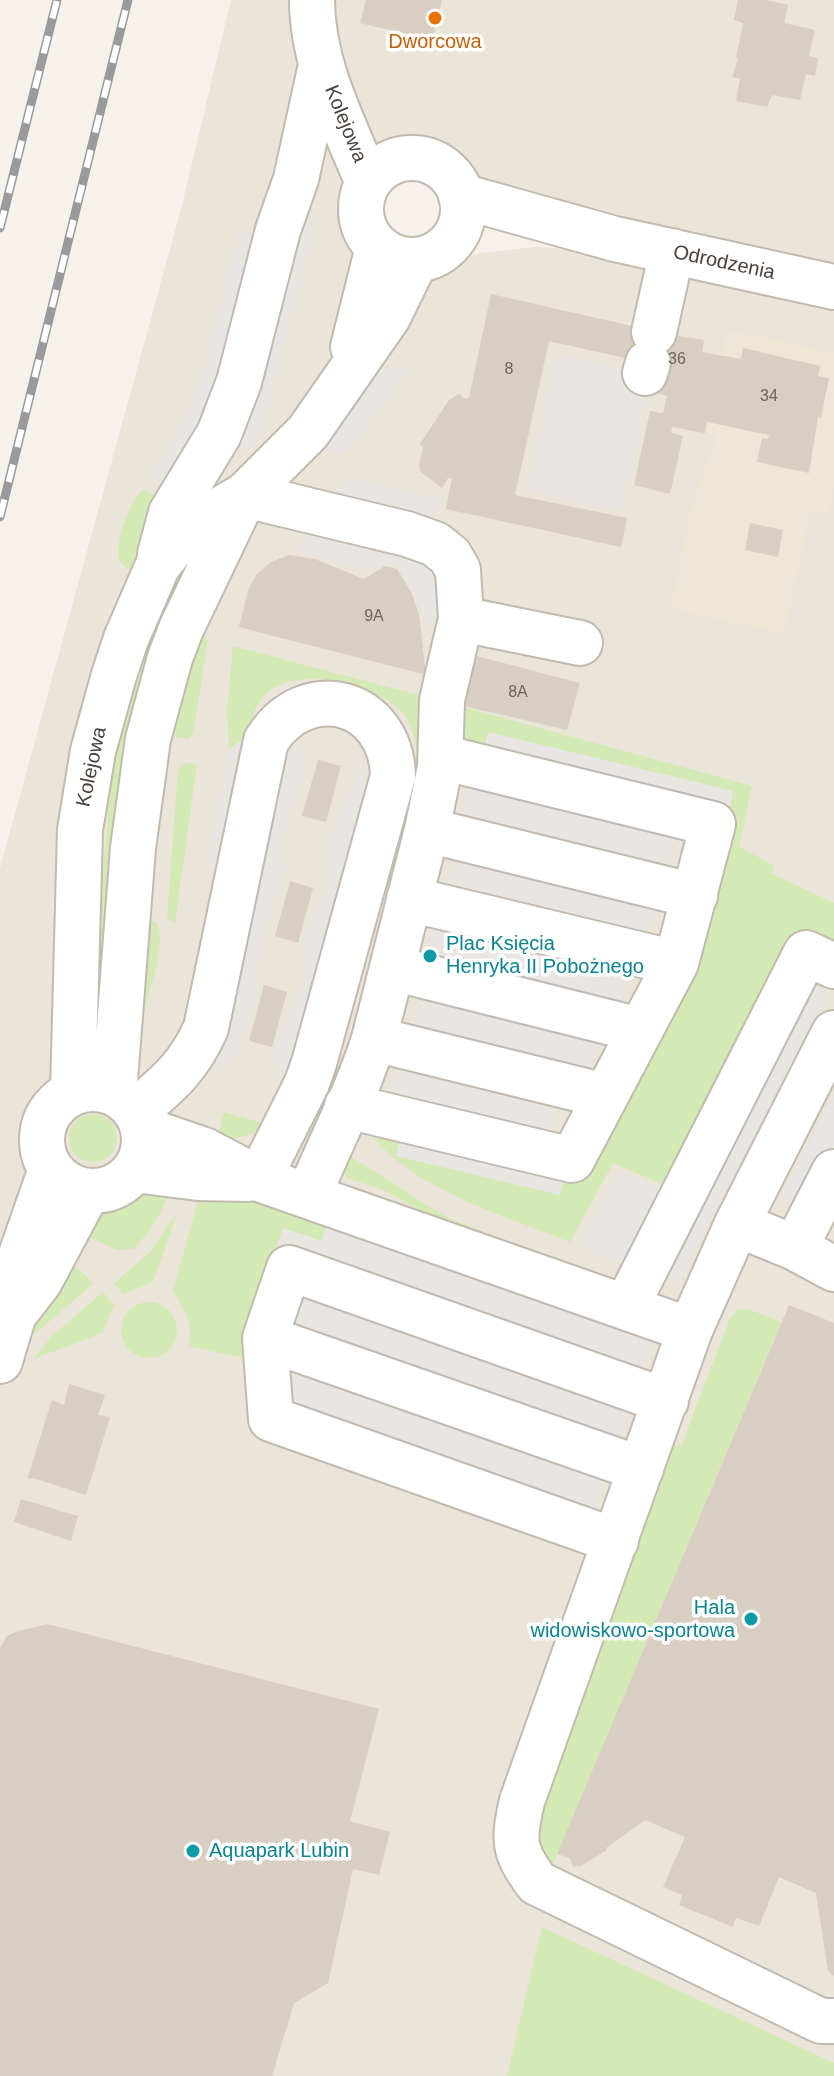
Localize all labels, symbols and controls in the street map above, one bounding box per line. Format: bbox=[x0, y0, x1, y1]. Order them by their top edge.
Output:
marker: Dworcowa bbox=[426, 9, 444, 27]
place label: Dworcowa bbox=[388, 30, 482, 54]
street label: Kolejowa bbox=[319, 82, 371, 166]
street label: Odrodzenia bbox=[671, 241, 777, 285]
house number: 36 bbox=[668, 350, 686, 370]
house number: 8 bbox=[505, 360, 513, 380]
house number: 34 bbox=[760, 387, 778, 407]
house number: 9A bbox=[364, 607, 384, 627]
house number: 8A bbox=[508, 683, 528, 703]
street label: Kolejowa bbox=[72, 725, 112, 809]
place label: Plac Księcia Henryka II Pobożnego bbox=[446, 932, 644, 979]
marker: Plac Księcia Henryka II Pobożnego bbox=[421, 947, 439, 965]
place label: Hala widowiskowo-sportowa bbox=[530, 1596, 735, 1643]
marker: Hala widowiskowo-sportowa bbox=[742, 1610, 760, 1628]
place label: Aquapark Lubin bbox=[209, 1839, 349, 1863]
marker: Aquapark Lubin bbox=[184, 1842, 202, 1860]

